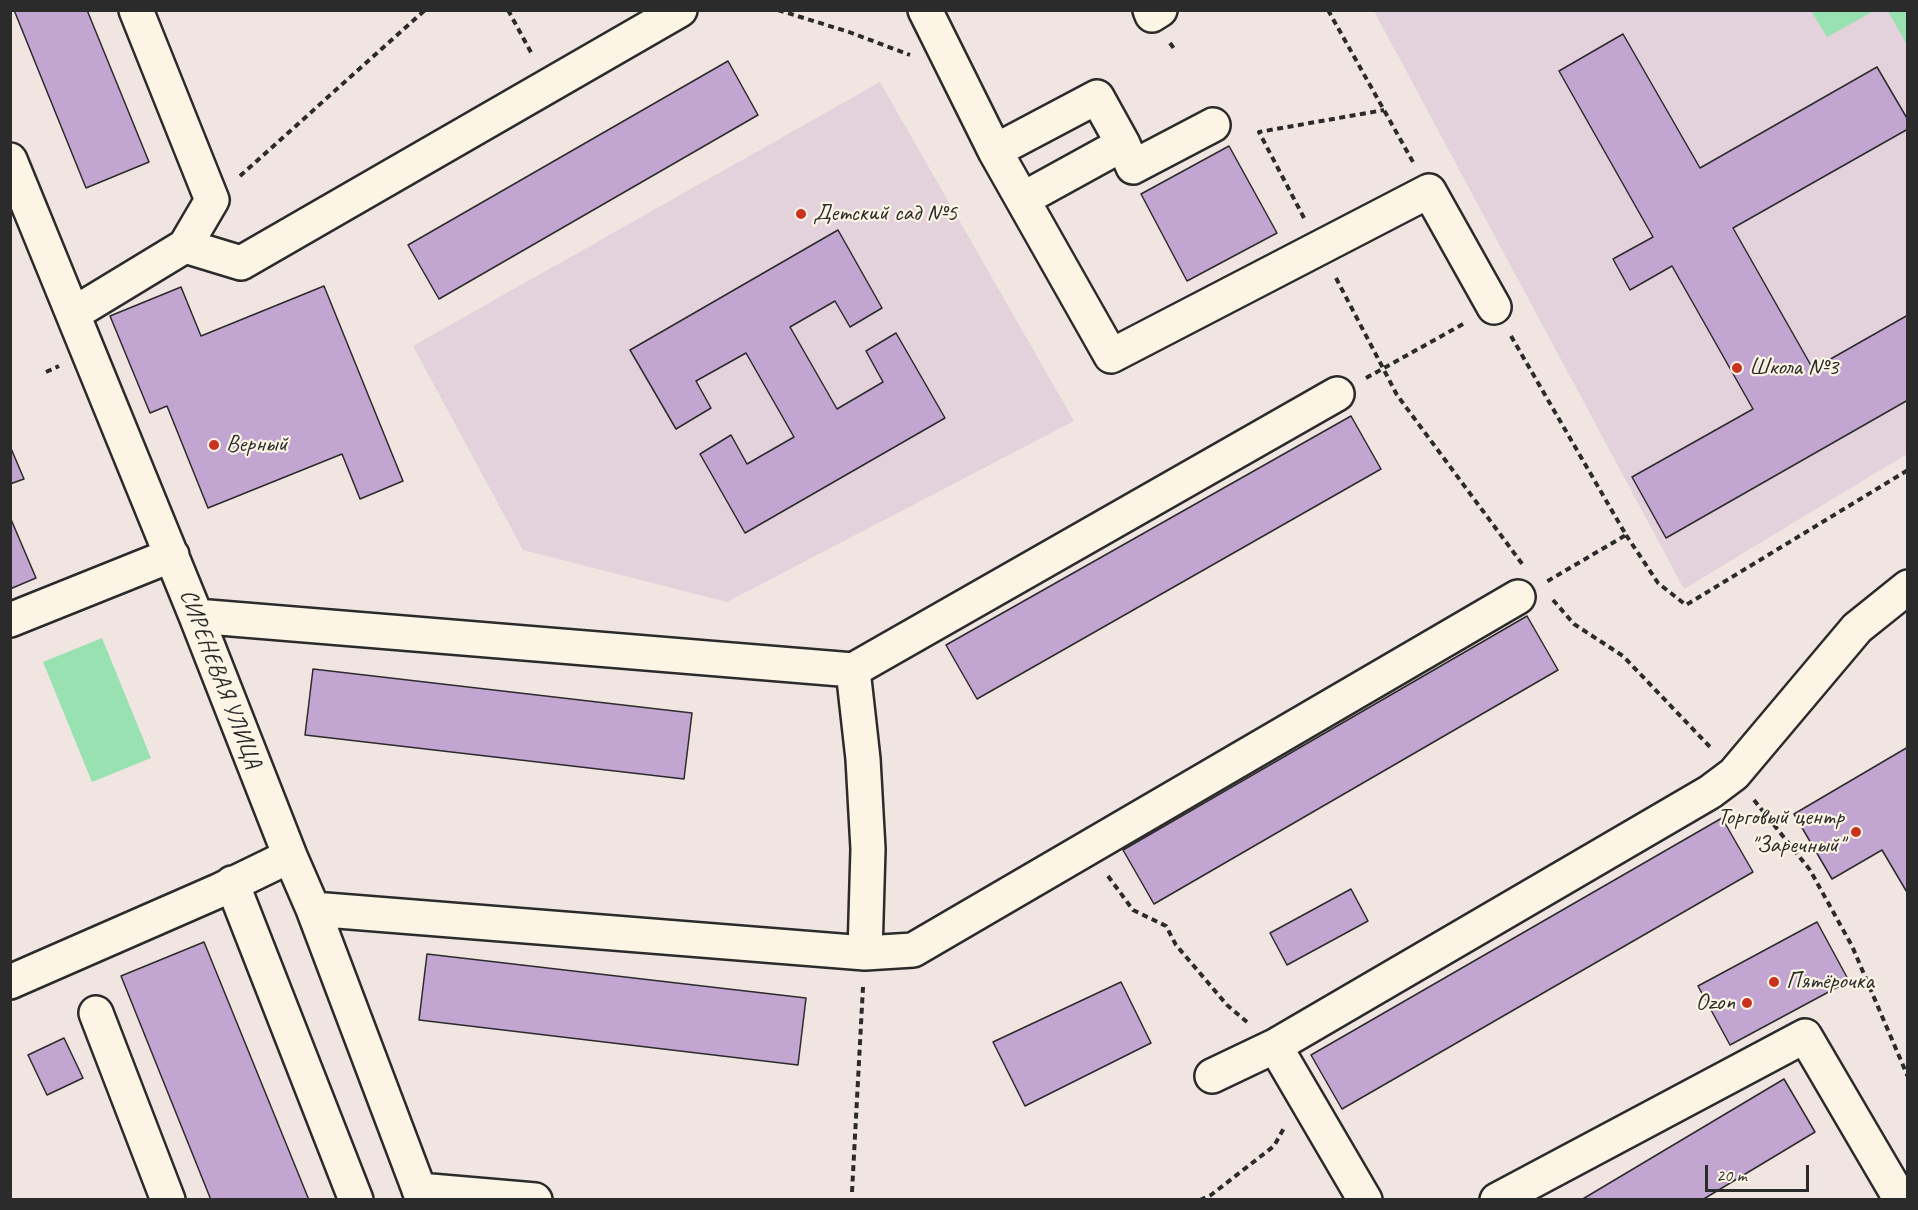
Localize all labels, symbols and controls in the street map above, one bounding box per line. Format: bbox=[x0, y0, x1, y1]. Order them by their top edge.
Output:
place label: Детский сад №5 bbox=[813, 200, 957, 228]
marker: Детский сад №5 bbox=[794, 207, 808, 221]
place label: Школа №3 bbox=[1749, 354, 1838, 382]
marker: Школа №3 bbox=[1730, 361, 1744, 375]
place label: Верный bbox=[226, 431, 287, 459]
marker: Верный bbox=[207, 438, 221, 452]
street label: СИРЕНЕВАЯ УЛИЦА bbox=[173, 585, 267, 773]
place label: Торговый центр "Заречный" bbox=[1717, 804, 1844, 860]
marker: Торговый центр "Заречный" bbox=[1849, 825, 1863, 839]
place label: Пятёрочка bbox=[1786, 968, 1874, 996]
marker: Пятёрочка bbox=[1767, 975, 1781, 989]
place label: Ozon bbox=[1696, 989, 1735, 1017]
marker: Ozon bbox=[1740, 996, 1754, 1010]
scale bar bbox=[1708, 1153, 1812, 1191]
text: 20 m bbox=[1716, 1164, 1747, 1186]

